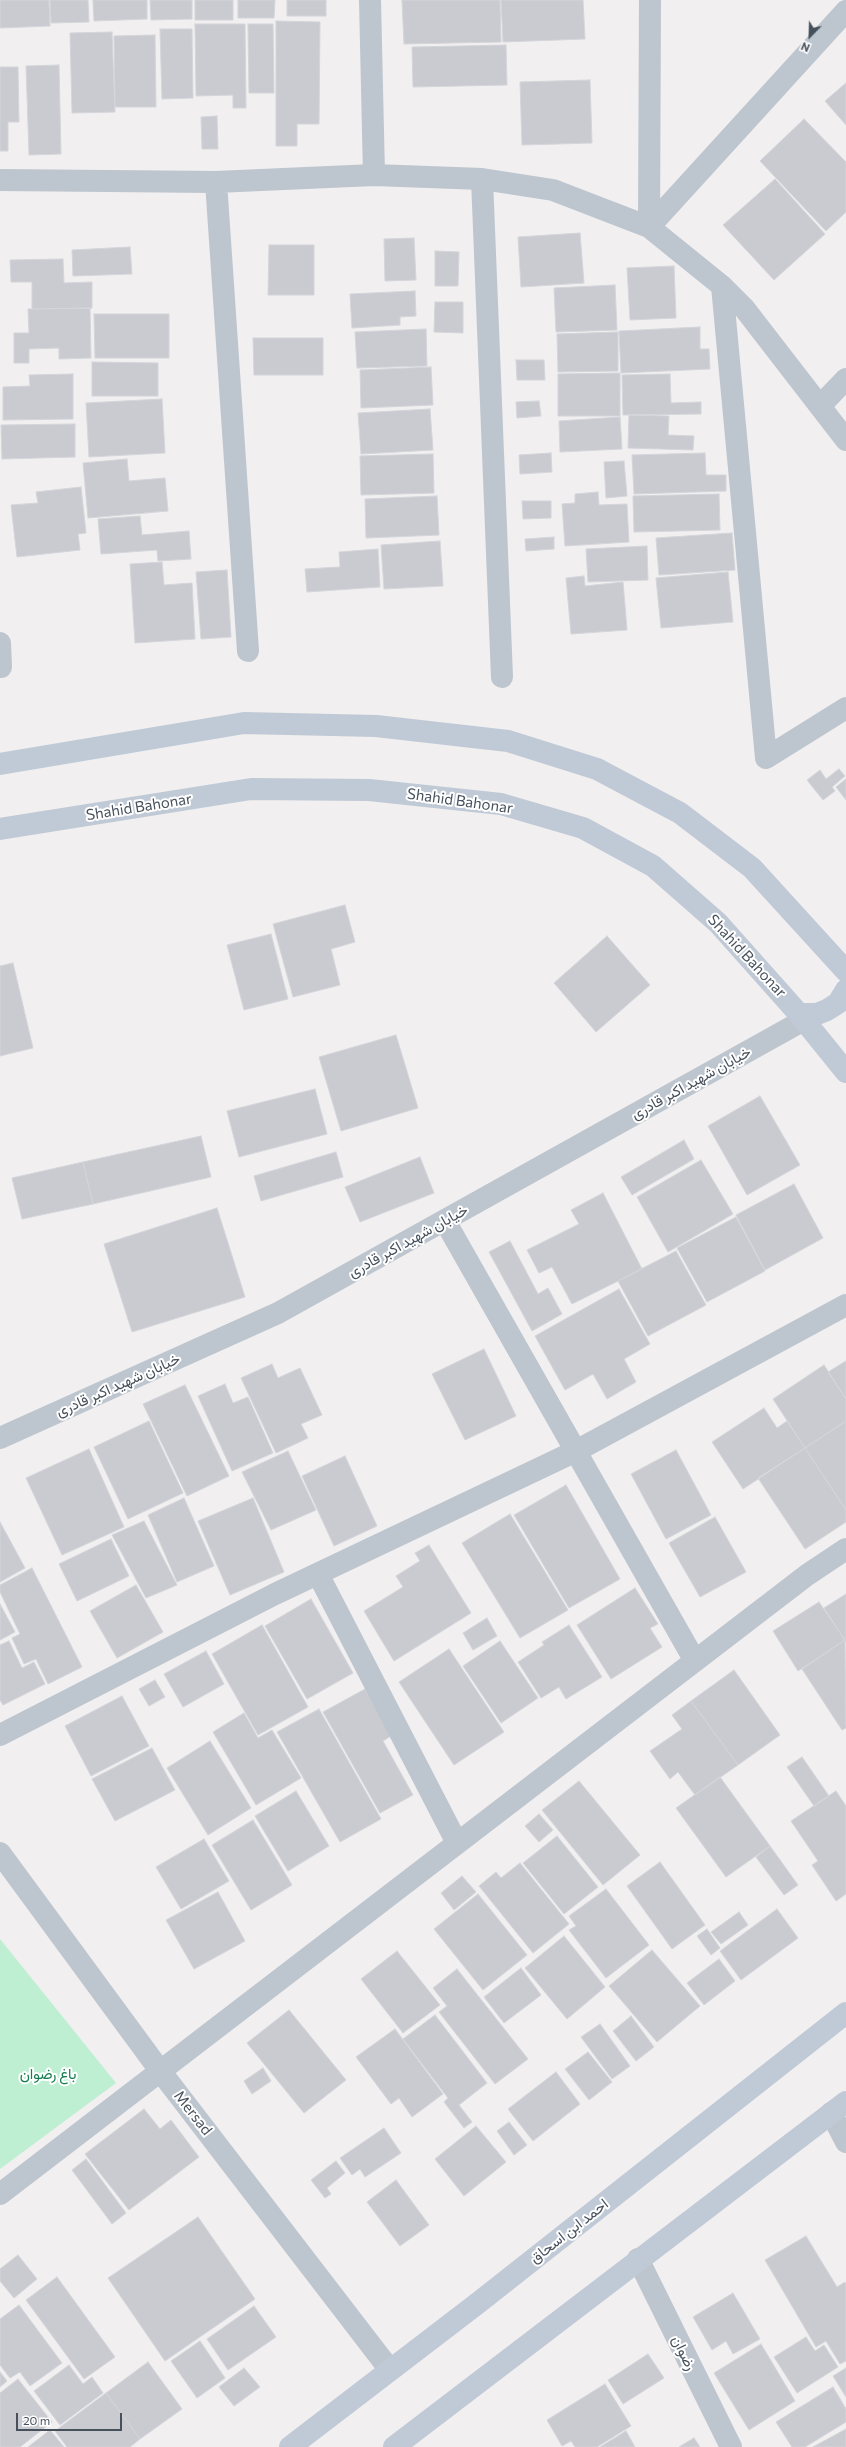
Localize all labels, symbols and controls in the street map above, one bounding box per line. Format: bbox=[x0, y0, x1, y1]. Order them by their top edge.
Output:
north arrow bbox=[790, 16, 830, 56]
text: N bbox=[799, 40, 811, 55]
street label: Shahid Bahonar bbox=[406, 785, 514, 817]
street label: Shahid Bahonar bbox=[85, 790, 193, 824]
street label: Shahid Bahonar bbox=[704, 911, 790, 1001]
street label: خیابان شهید اکبر قادری bbox=[628, 1043, 754, 1123]
street label: خیابان شهید اکبر قادری bbox=[345, 1201, 471, 1281]
street label: خیابان شهید اکبر قادری bbox=[53, 1350, 183, 1420]
park label: باغ رضوان bbox=[20, 2065, 76, 2083]
street label: Mersad bbox=[170, 2087, 216, 2139]
street label: احمد ابن اسحاق bbox=[526, 2195, 612, 2267]
street label: رضوان bbox=[668, 2333, 700, 2373]
scale bar bbox=[18, 2405, 124, 2431]
text: 20 m bbox=[23, 2413, 50, 2427]

